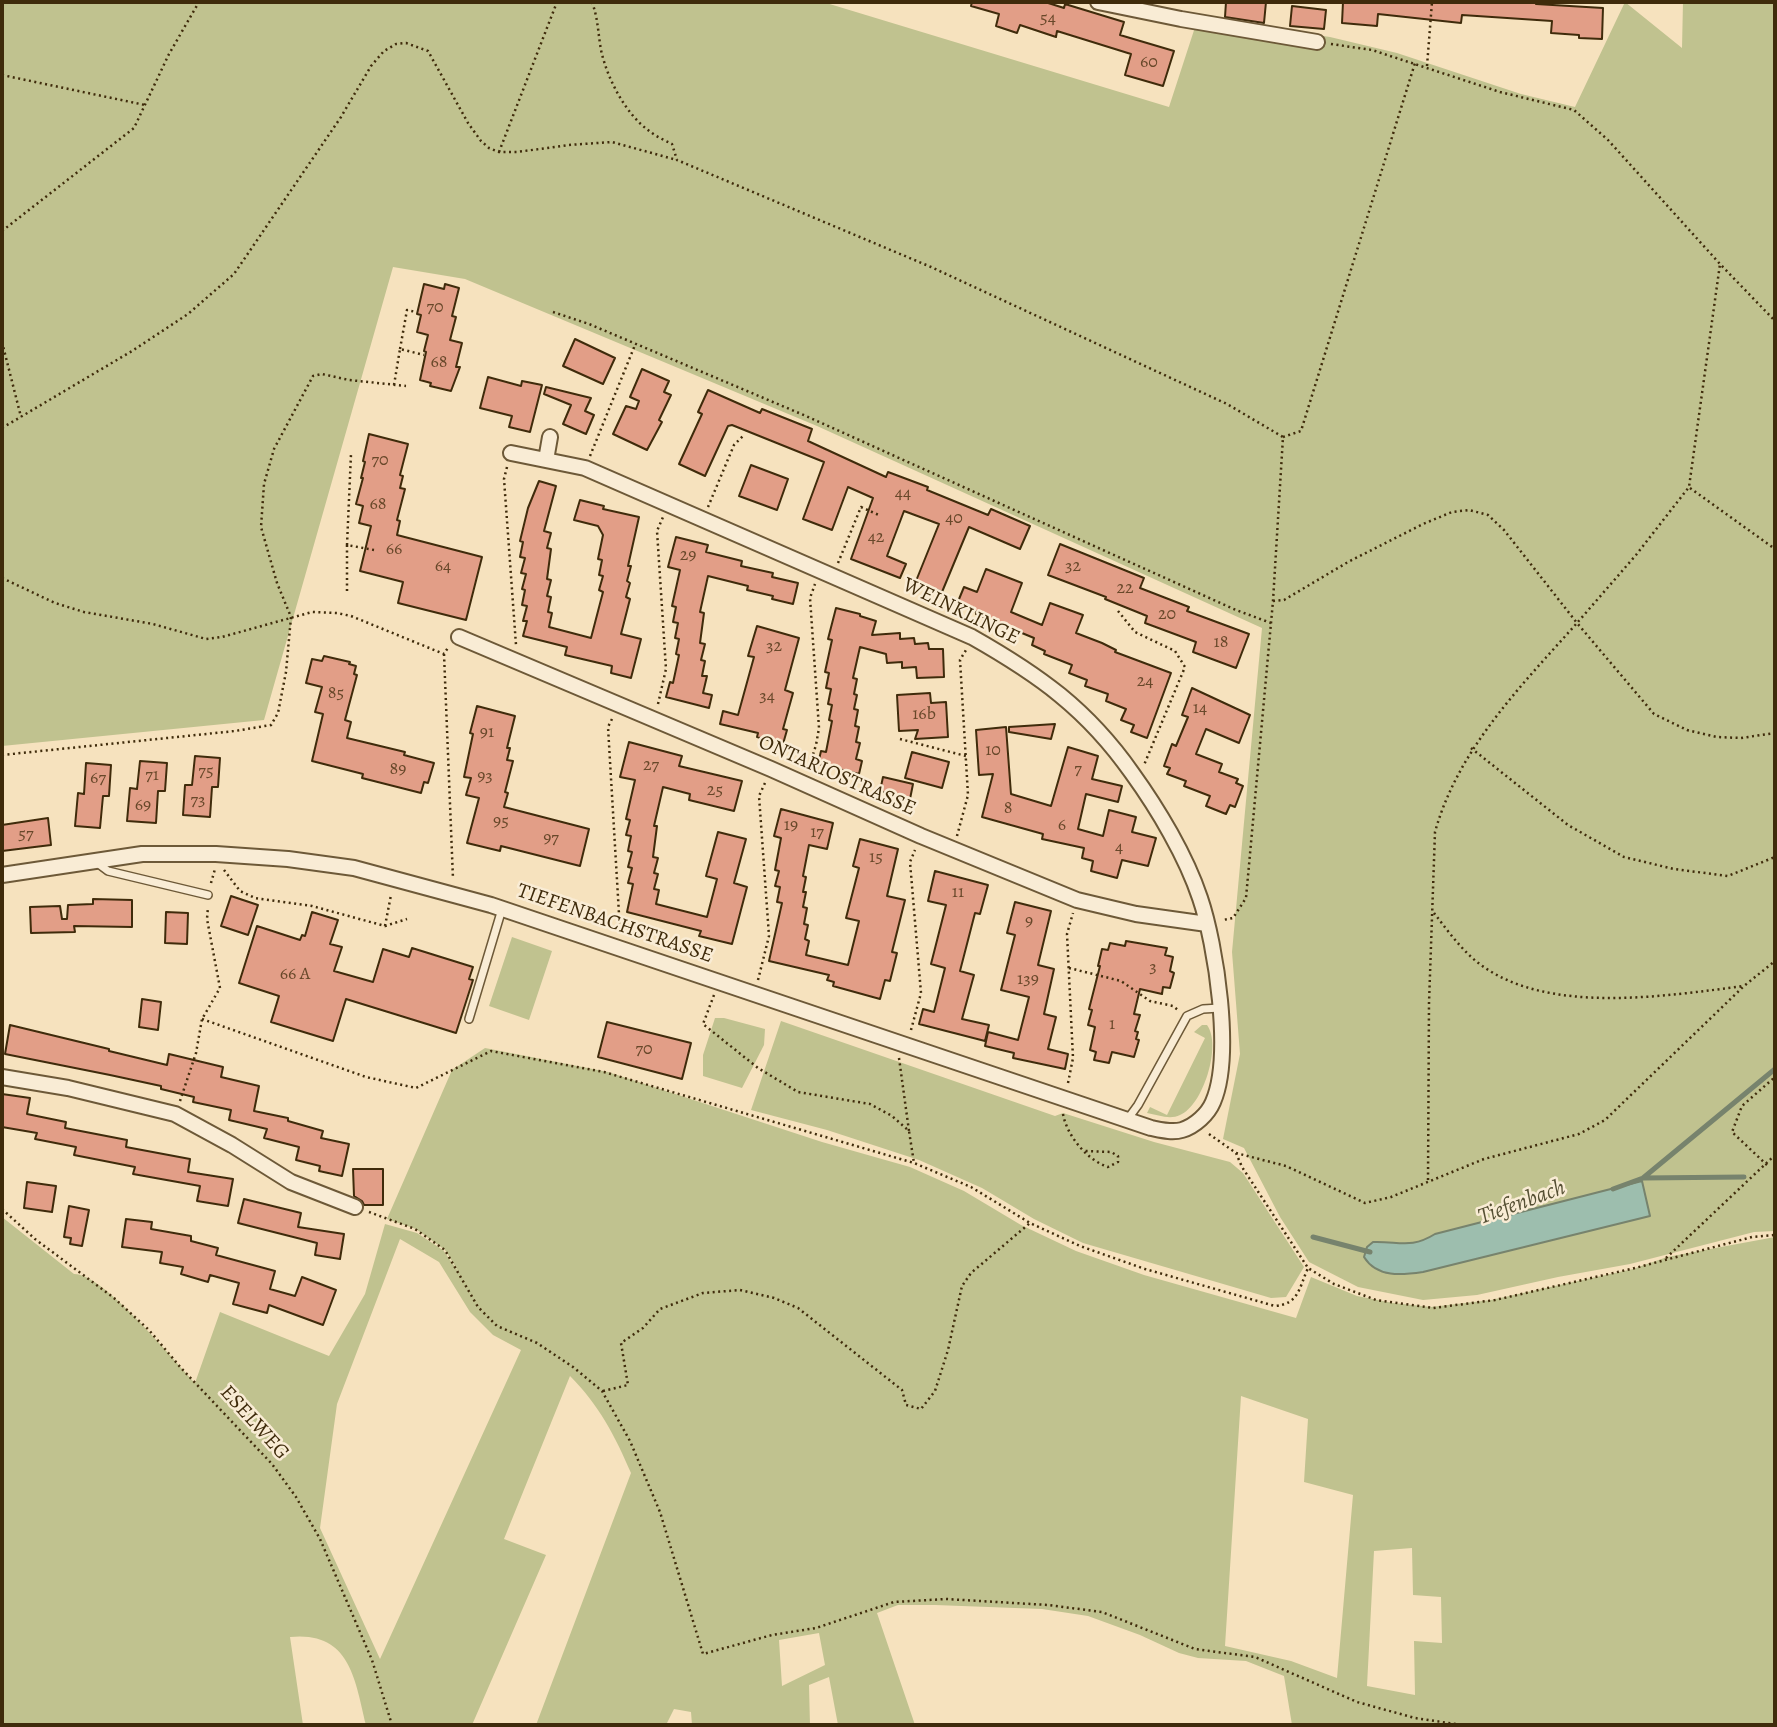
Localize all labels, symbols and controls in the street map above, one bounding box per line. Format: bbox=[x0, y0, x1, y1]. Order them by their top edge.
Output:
house number: 54 bbox=[1040, 8, 1056, 30]
house number: 60 bbox=[1140, 52, 1158, 74]
house number: 70 bbox=[426, 297, 444, 319]
house number: 68 bbox=[430, 352, 448, 374]
house number: 70 bbox=[371, 450, 389, 472]
house number: 44 bbox=[895, 483, 911, 505]
house number: 68 bbox=[369, 494, 387, 516]
house number: 40 bbox=[945, 508, 963, 530]
house number: 42 bbox=[868, 527, 884, 549]
house number: 66 bbox=[386, 539, 402, 561]
house number: 29 bbox=[680, 545, 696, 567]
house number: 64 bbox=[435, 556, 451, 578]
house number: 32 bbox=[1065, 556, 1081, 578]
street label: WEINKLINGE bbox=[898, 573, 1024, 651]
house number: 22 bbox=[1116, 578, 1134, 600]
house number: 20 bbox=[1158, 604, 1176, 626]
house number: 18 bbox=[1214, 632, 1228, 654]
house number: 32 bbox=[766, 636, 782, 658]
house number: 24 bbox=[1137, 671, 1153, 693]
house number: 85 bbox=[328, 683, 344, 705]
house number: 34 bbox=[759, 686, 775, 708]
house number: 14 bbox=[1193, 698, 1207, 720]
house number: 16b bbox=[912, 704, 936, 726]
house number: 91 bbox=[480, 722, 494, 744]
street label: ONTARIOSTRASSE bbox=[754, 730, 920, 822]
house number: 10 bbox=[985, 740, 1001, 762]
house number: 27 bbox=[643, 755, 659, 777]
house number: 89 bbox=[390, 759, 406, 781]
house number: 7 bbox=[1074, 759, 1082, 781]
house number: 75 bbox=[198, 761, 214, 783]
house number: 71 bbox=[145, 765, 159, 787]
house number: 93 bbox=[477, 766, 493, 788]
house number: 67 bbox=[90, 768, 106, 790]
house number: 25 bbox=[707, 780, 723, 802]
house number: 73 bbox=[190, 790, 206, 812]
house number: 69 bbox=[135, 795, 151, 817]
house number: 8 bbox=[1004, 798, 1012, 820]
house number: 95 bbox=[493, 811, 509, 833]
house number: 19 bbox=[784, 815, 798, 837]
house number: 6 bbox=[1058, 815, 1066, 837]
house number: 17 bbox=[810, 822, 824, 844]
house number: 57 bbox=[18, 824, 34, 846]
house number: 97 bbox=[543, 828, 559, 850]
house number: 4 bbox=[1115, 837, 1123, 859]
house number: 15 bbox=[869, 847, 883, 869]
street label: TIEFENBACHSTRASSE bbox=[514, 879, 716, 969]
house number: 11 bbox=[952, 882, 964, 904]
house number: 9 bbox=[1025, 911, 1033, 933]
house number: 3 bbox=[1149, 957, 1157, 979]
house number: 66 A bbox=[280, 964, 310, 986]
house number: 139 bbox=[1017, 969, 1039, 991]
house number: 1 bbox=[1109, 1014, 1115, 1036]
house number: 70 bbox=[635, 1039, 653, 1061]
water label: Tiefenbach bbox=[1475, 1174, 1569, 1232]
street label: ESELWEG bbox=[214, 1381, 294, 1465]

